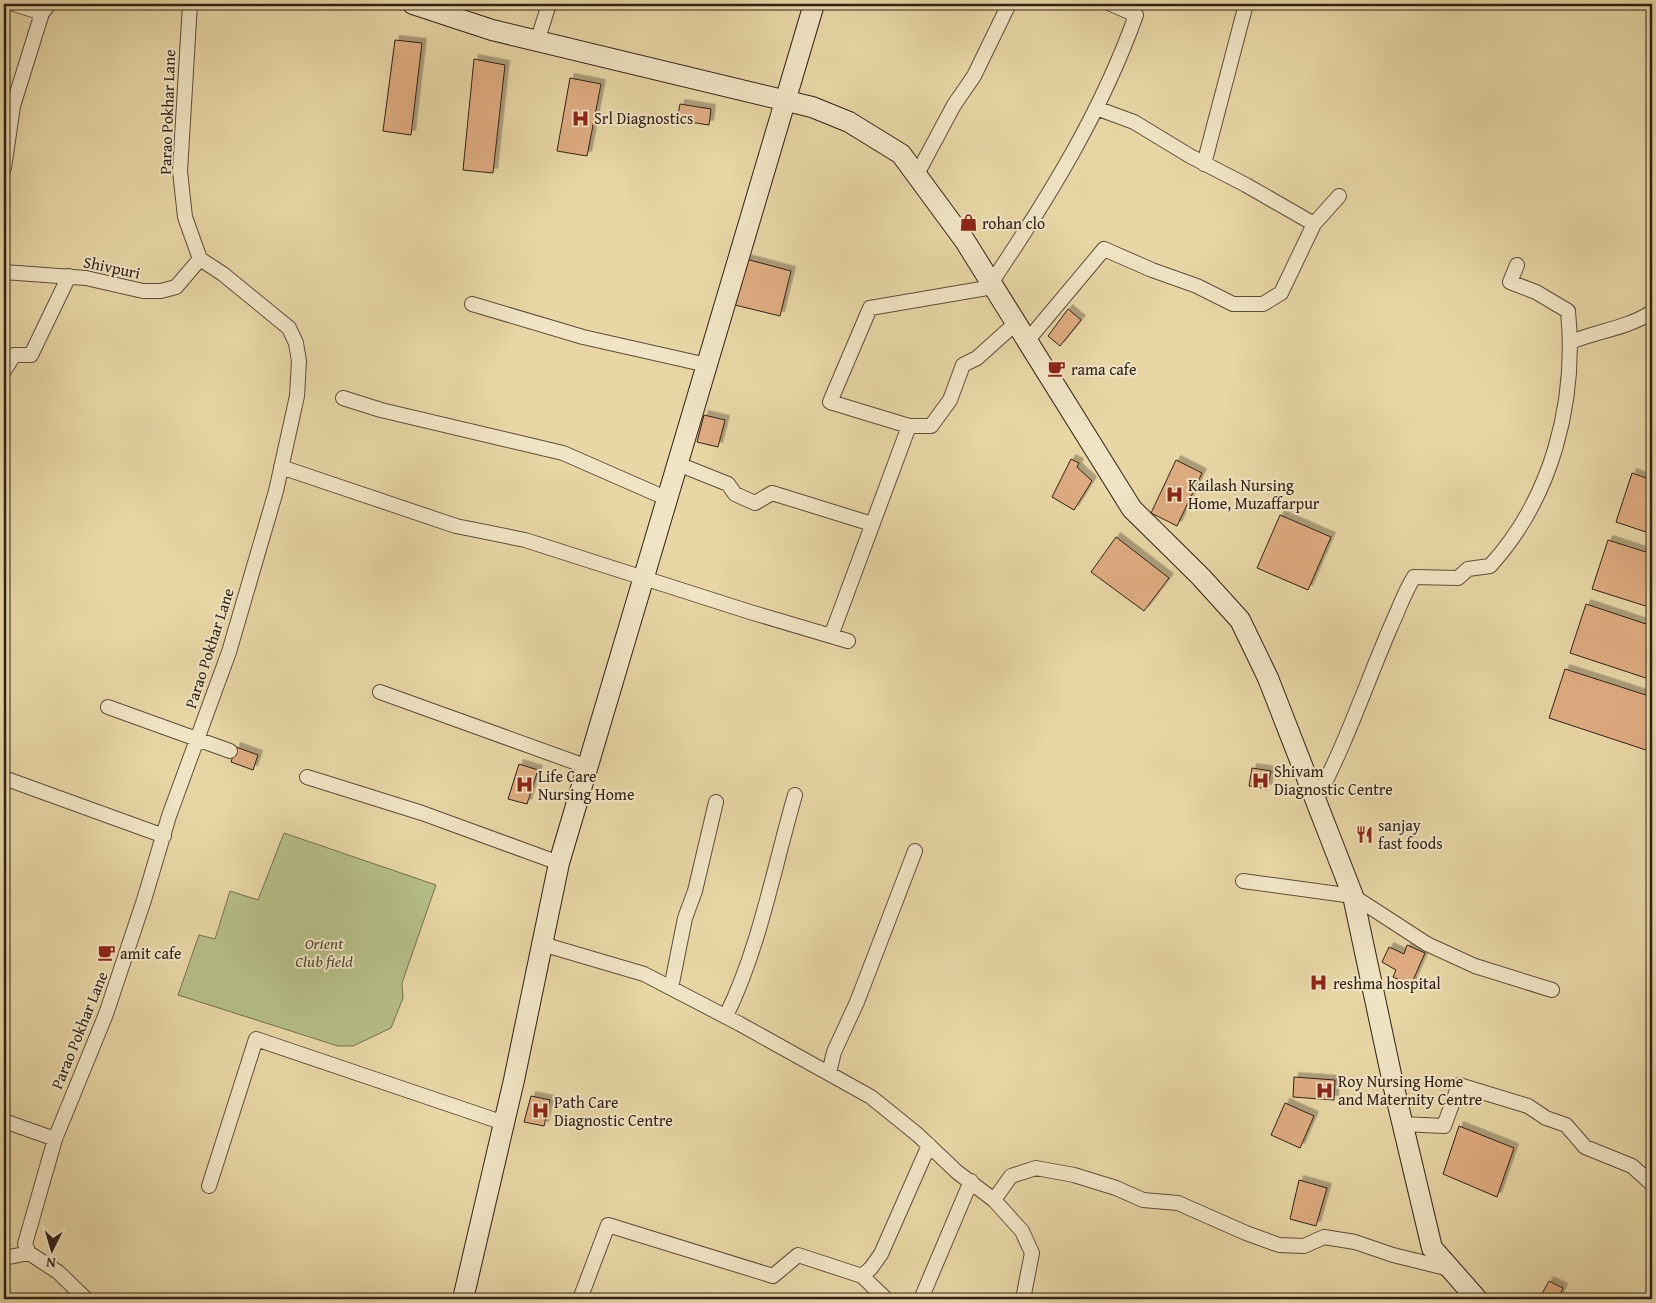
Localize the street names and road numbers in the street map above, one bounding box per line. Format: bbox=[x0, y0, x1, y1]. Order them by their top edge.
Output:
street label: Parao Pokhar Lane bbox=[153, 49, 181, 175]
street label: Shivpuri bbox=[81, 249, 143, 285]
street label: Parao Pokhar Lane bbox=[178, 585, 240, 711]
street label: Parao Pokhar Lane bbox=[44, 967, 114, 1093]

